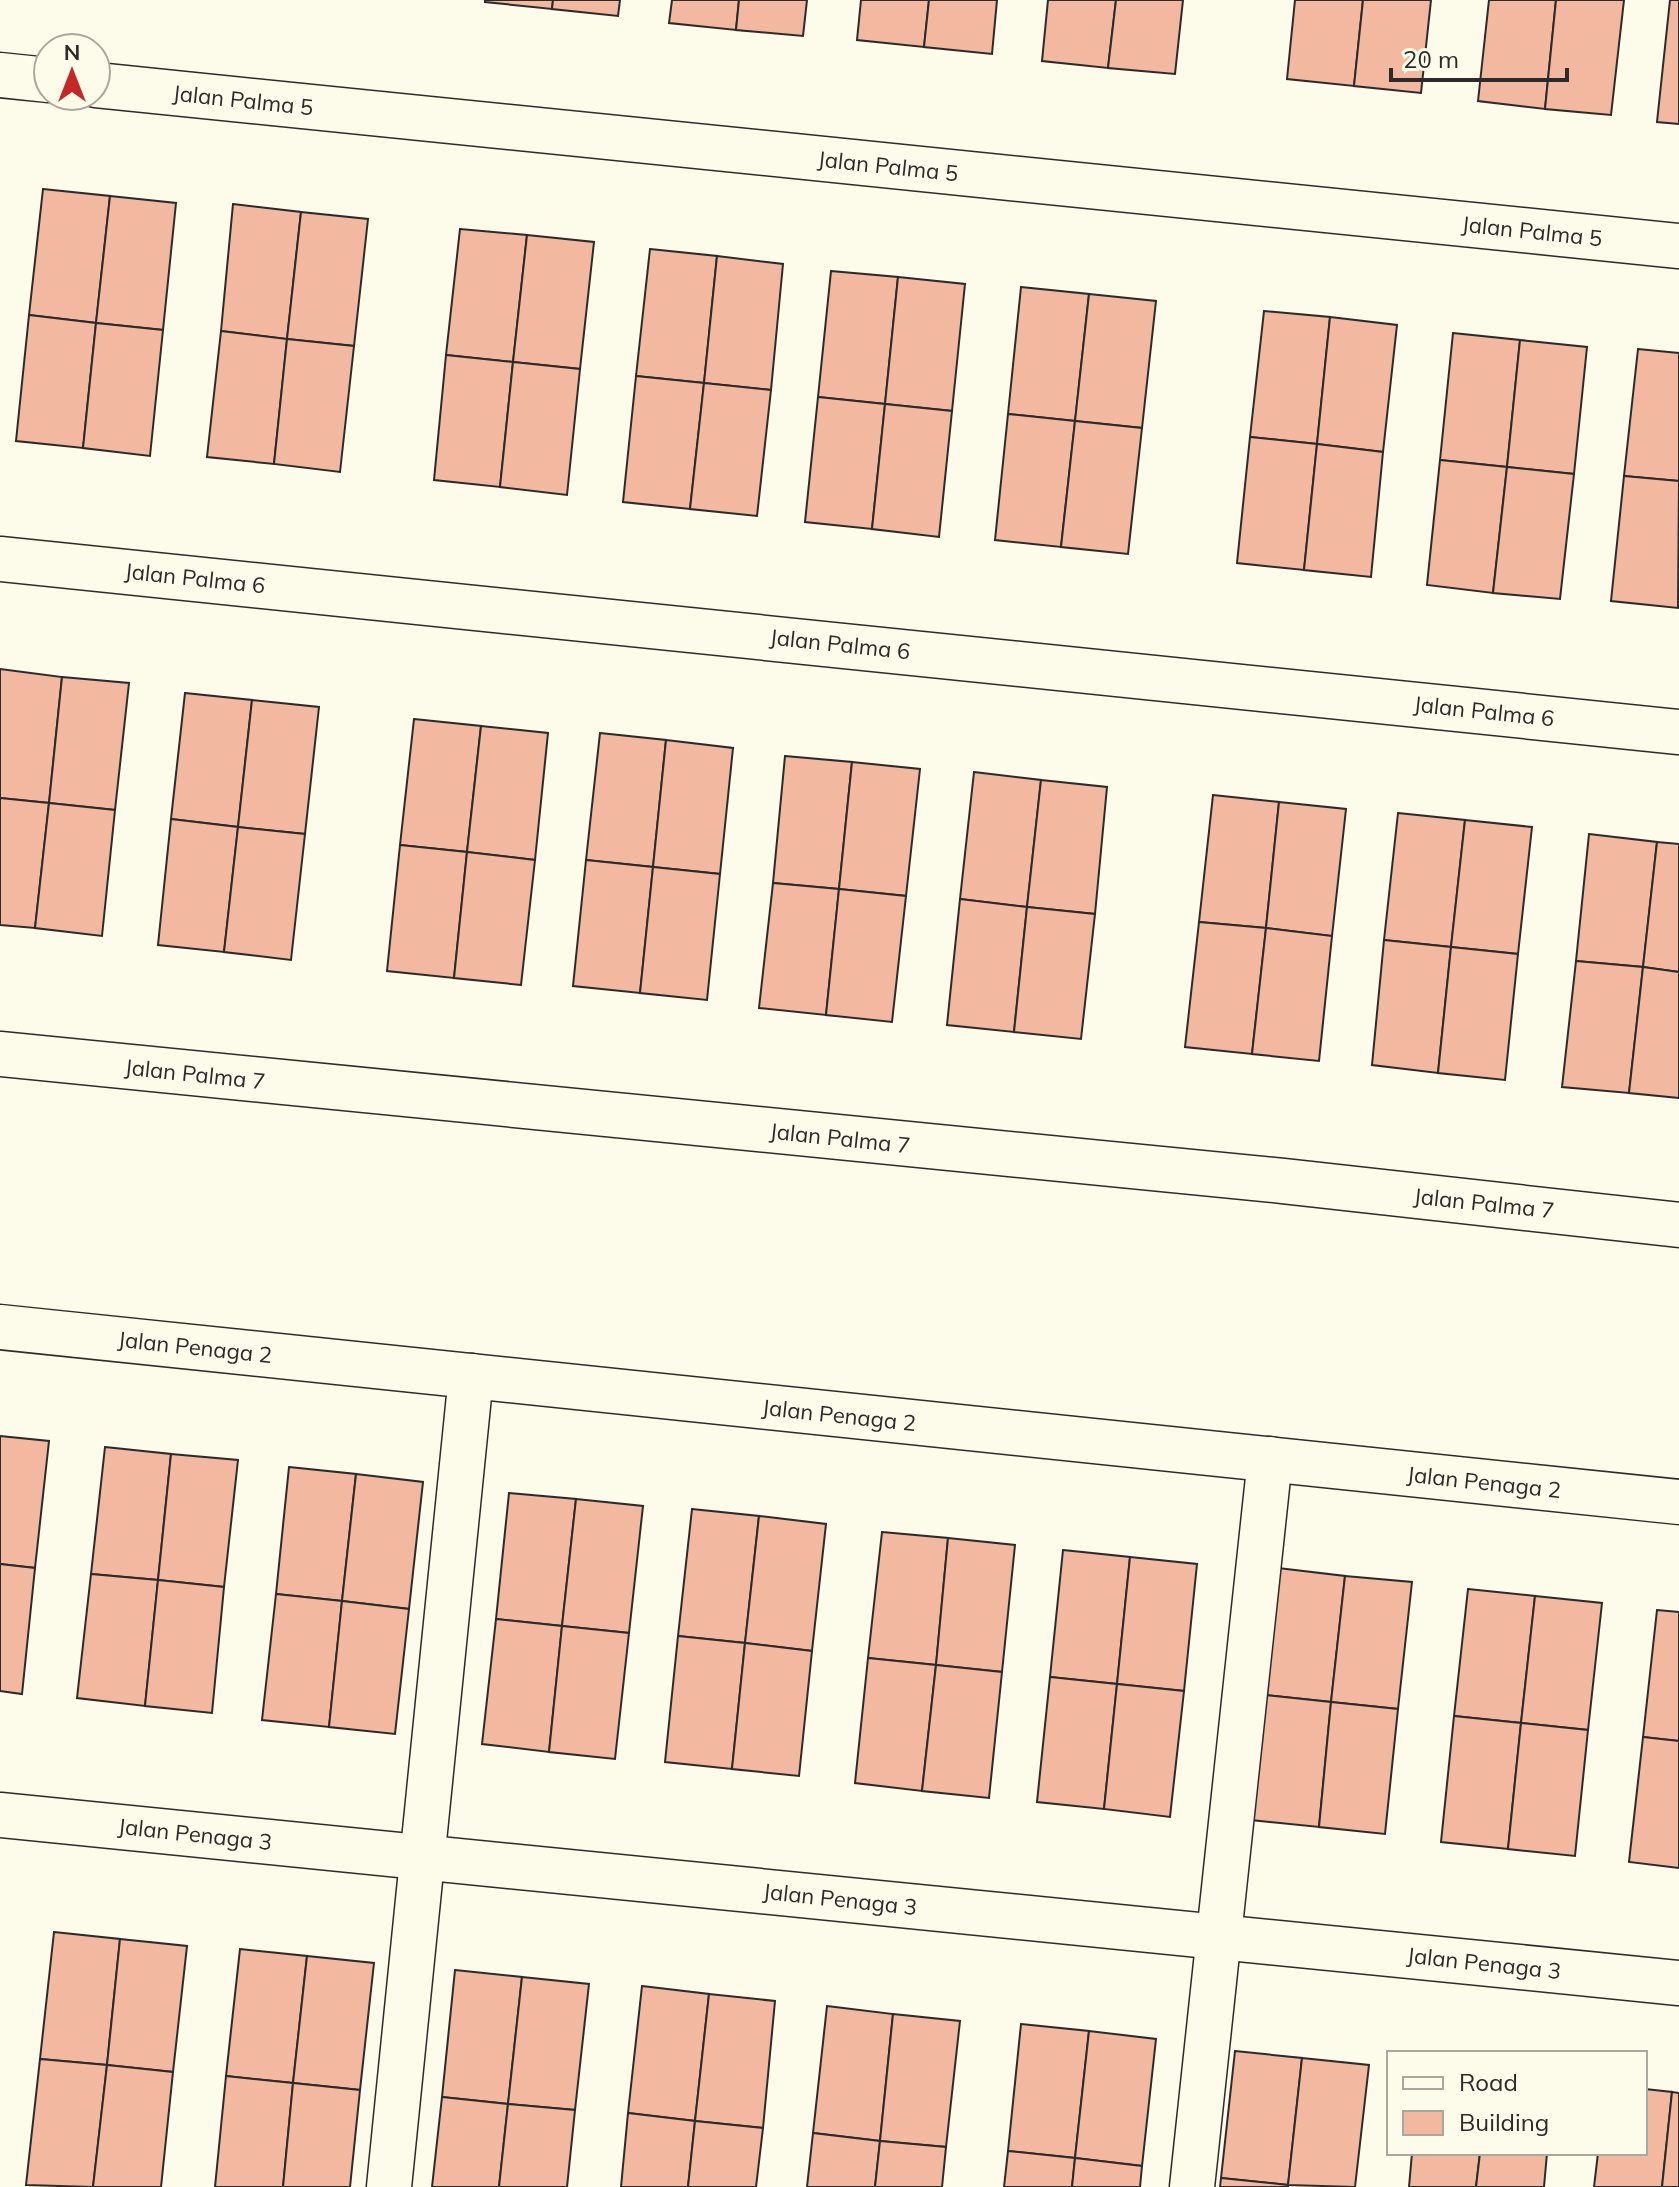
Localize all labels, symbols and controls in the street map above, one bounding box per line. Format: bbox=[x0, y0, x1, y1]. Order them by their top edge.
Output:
north arrow bbox=[32, 32, 112, 112]
scale bar bbox=[1391, 32, 1567, 82]
text: N bbox=[64, 38, 80, 66]
text: 20 m bbox=[1403, 44, 1459, 74]
street label: Jalan Palma 5 bbox=[171, 79, 315, 121]
street label: Jalan Palma 5 bbox=[816, 145, 960, 187]
street label: Jalan Palma 5 bbox=[1460, 210, 1604, 252]
street label: Jalan Palma 6 bbox=[123, 557, 267, 599]
street label: Jalan Palma 6 bbox=[768, 623, 912, 665]
street label: Jalan Palma 6 bbox=[1412, 690, 1556, 732]
street label: Jalan Palma 7 bbox=[123, 1053, 267, 1095]
street label: Jalan Palma 7 bbox=[768, 1117, 912, 1159]
street label: Jalan Palma 7 bbox=[1412, 1182, 1556, 1224]
street label: Jalan Penaga 2 bbox=[117, 1325, 273, 1369]
street label: Jalan Penaga 2 bbox=[761, 1393, 917, 1437]
street label: Jalan Penaga 2 bbox=[1406, 1460, 1562, 1504]
street label: Jalan Penaga 3 bbox=[117, 1812, 273, 1856]
street label: Jalan Penaga 3 bbox=[762, 1877, 918, 1921]
street label: Jalan Penaga 3 bbox=[1406, 1941, 1562, 1985]
legend bbox=[1387, 2051, 1647, 2155]
text: Road bbox=[1459, 2067, 1518, 2097]
text: Building bbox=[1459, 2107, 1549, 2137]

